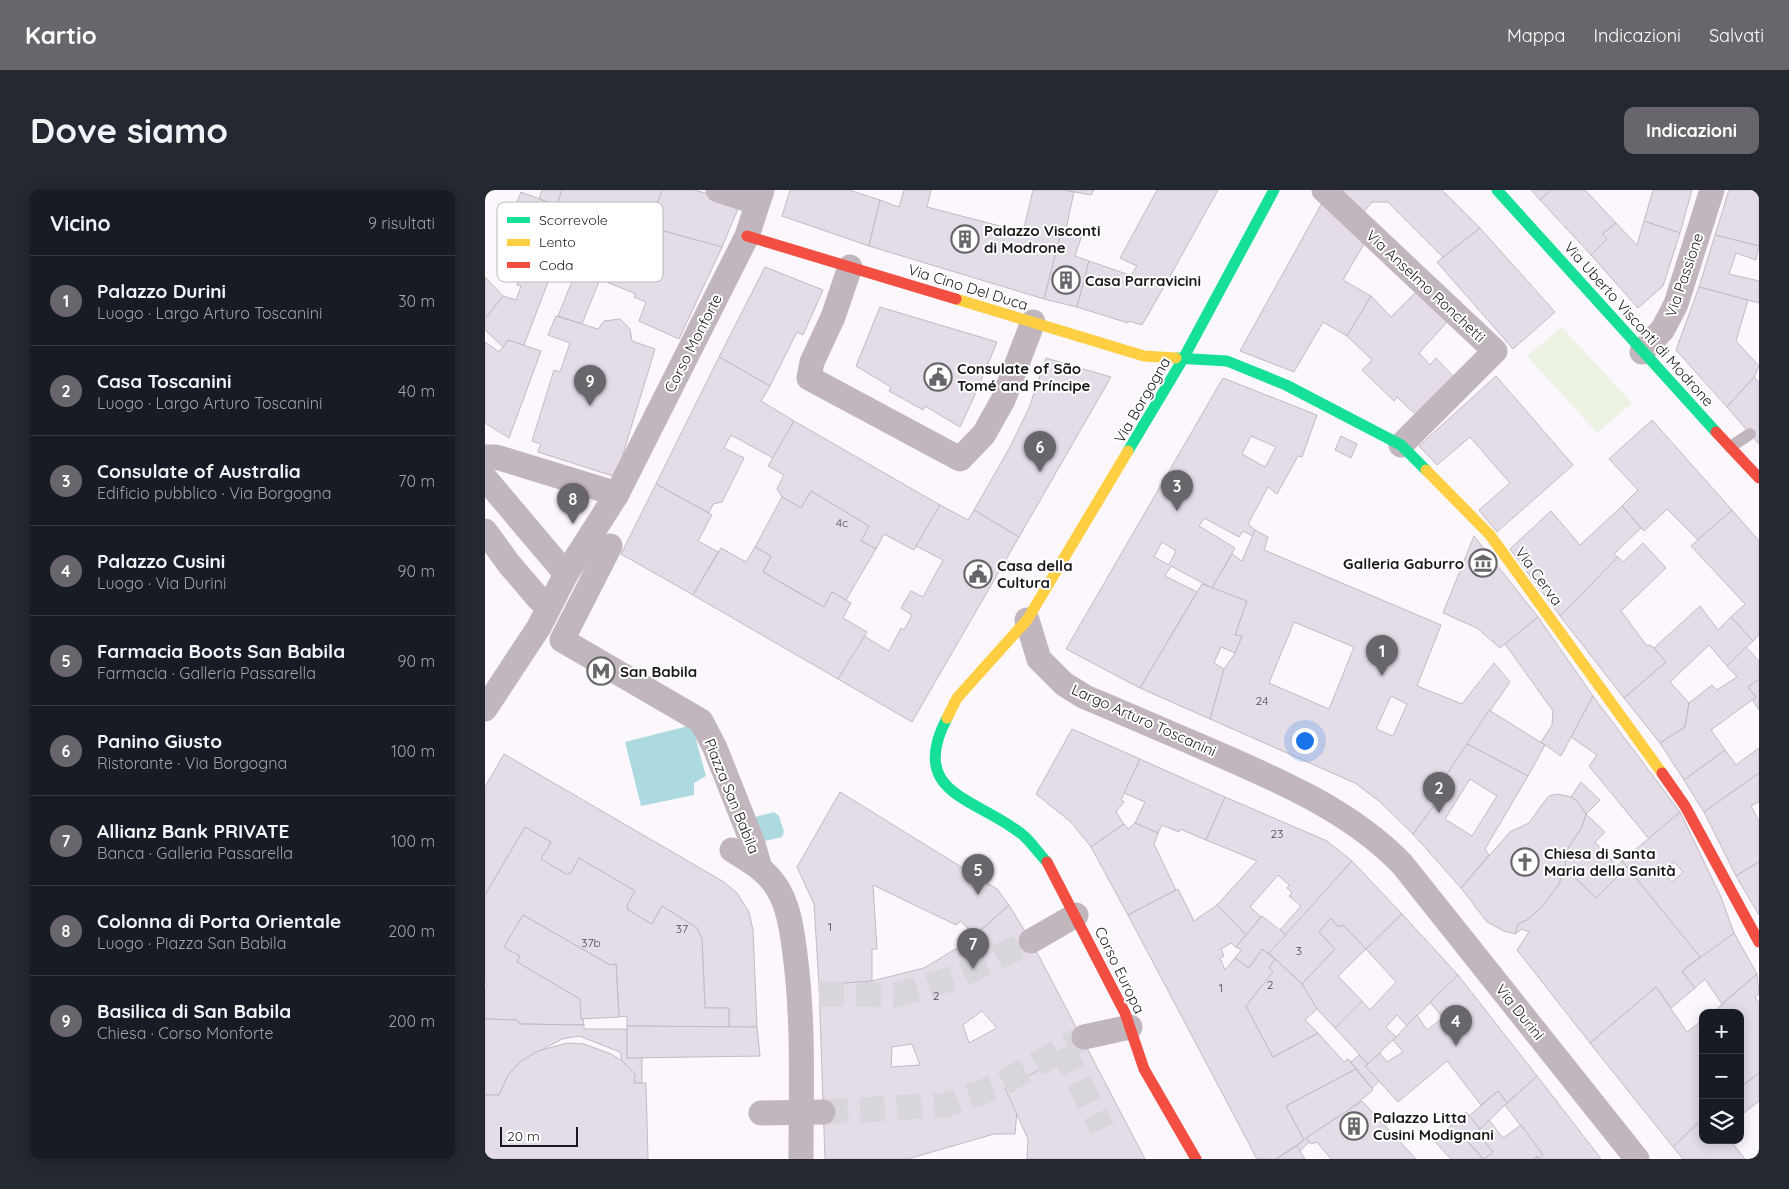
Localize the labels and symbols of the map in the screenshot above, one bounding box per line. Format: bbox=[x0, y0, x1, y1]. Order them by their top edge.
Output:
legend bbox=[497, 202, 663, 282]
text: Scorrevole bbox=[539, 211, 608, 229]
place label: Palazzo Visconti di Modrone bbox=[984, 221, 1101, 257]
building icon: Palazzo Visconti di Modrone bbox=[950, 224, 980, 254]
street label: Via Anselmo Ronchetti bbox=[1362, 226, 1490, 346]
street label: Via Passione bbox=[1661, 230, 1707, 320]
text: Lento bbox=[539, 233, 576, 251]
street label: Via Uberto Visconti di Modrone bbox=[1560, 238, 1718, 410]
text: Coda bbox=[539, 256, 574, 274]
street label: Via Cino Del Duca bbox=[906, 260, 1030, 314]
building icon: Casa Parravicini bbox=[1051, 265, 1081, 295]
place label: Casa Parravicini bbox=[1085, 271, 1201, 290]
street label: Corso Monforte bbox=[660, 291, 726, 395]
street label: Via Borgogna bbox=[1110, 354, 1174, 446]
place label: Consulate of São Tomé and Príncipe bbox=[957, 359, 1091, 395]
public building icon: Consulate of São Tomé and Príncipe bbox=[923, 362, 953, 392]
pin: 9 bbox=[574, 365, 606, 406]
pin: 6 bbox=[1024, 431, 1056, 472]
pin: 3 bbox=[1161, 470, 1193, 511]
pin: 8 bbox=[557, 483, 589, 524]
house number: 4c bbox=[836, 515, 848, 530]
street label: Via Cerva bbox=[1511, 543, 1567, 609]
museum icon: Galleria Gaburro bbox=[1468, 548, 1498, 578]
place label: Galleria Gaburro bbox=[1343, 554, 1464, 573]
place label: Casa della Cultura bbox=[997, 556, 1073, 592]
public building icon: Casa della Cultura bbox=[963, 559, 993, 589]
pin: 1 bbox=[1366, 635, 1398, 676]
metro station icon: San Babila bbox=[586, 656, 616, 686]
place label: San Babila bbox=[620, 662, 697, 681]
street label: Largo Arturo Toscanini bbox=[1069, 679, 1219, 761]
house number: 24 bbox=[1256, 693, 1268, 708]
your location bbox=[1292, 728, 1318, 754]
street label: Piazza San Babila bbox=[700, 736, 764, 856]
pin: 2 bbox=[1423, 772, 1455, 813]
house number: 23 bbox=[1271, 826, 1283, 841]
place label: Chiesa di Santa Maria della Sanità bbox=[1544, 844, 1676, 880]
church icon: Chiesa di Santa Maria della Sanità bbox=[1510, 847, 1540, 877]
pin: 5 bbox=[962, 854, 994, 895]
house number: 1 bbox=[828, 919, 832, 934]
house number: 37 bbox=[676, 921, 688, 936]
street label: Corso Europa bbox=[1091, 923, 1149, 1017]
pin: 7 bbox=[957, 928, 989, 969]
house number: 37b bbox=[581, 935, 601, 950]
house number: 3 bbox=[1296, 943, 1302, 958]
house number: 2 bbox=[1267, 977, 1274, 992]
house number: 1 bbox=[1219, 980, 1223, 995]
street label: Via Durini bbox=[1492, 980, 1548, 1044]
house number: 2 bbox=[933, 988, 940, 1003]
pin: 4 bbox=[1440, 1005, 1472, 1046]
place label: Palazzo Litta Cusini Modignani bbox=[1373, 1108, 1494, 1144]
building icon: Palazzo Litta Cusini Modignani bbox=[1339, 1111, 1369, 1141]
scale bar bbox=[500, 1124, 577, 1147]

